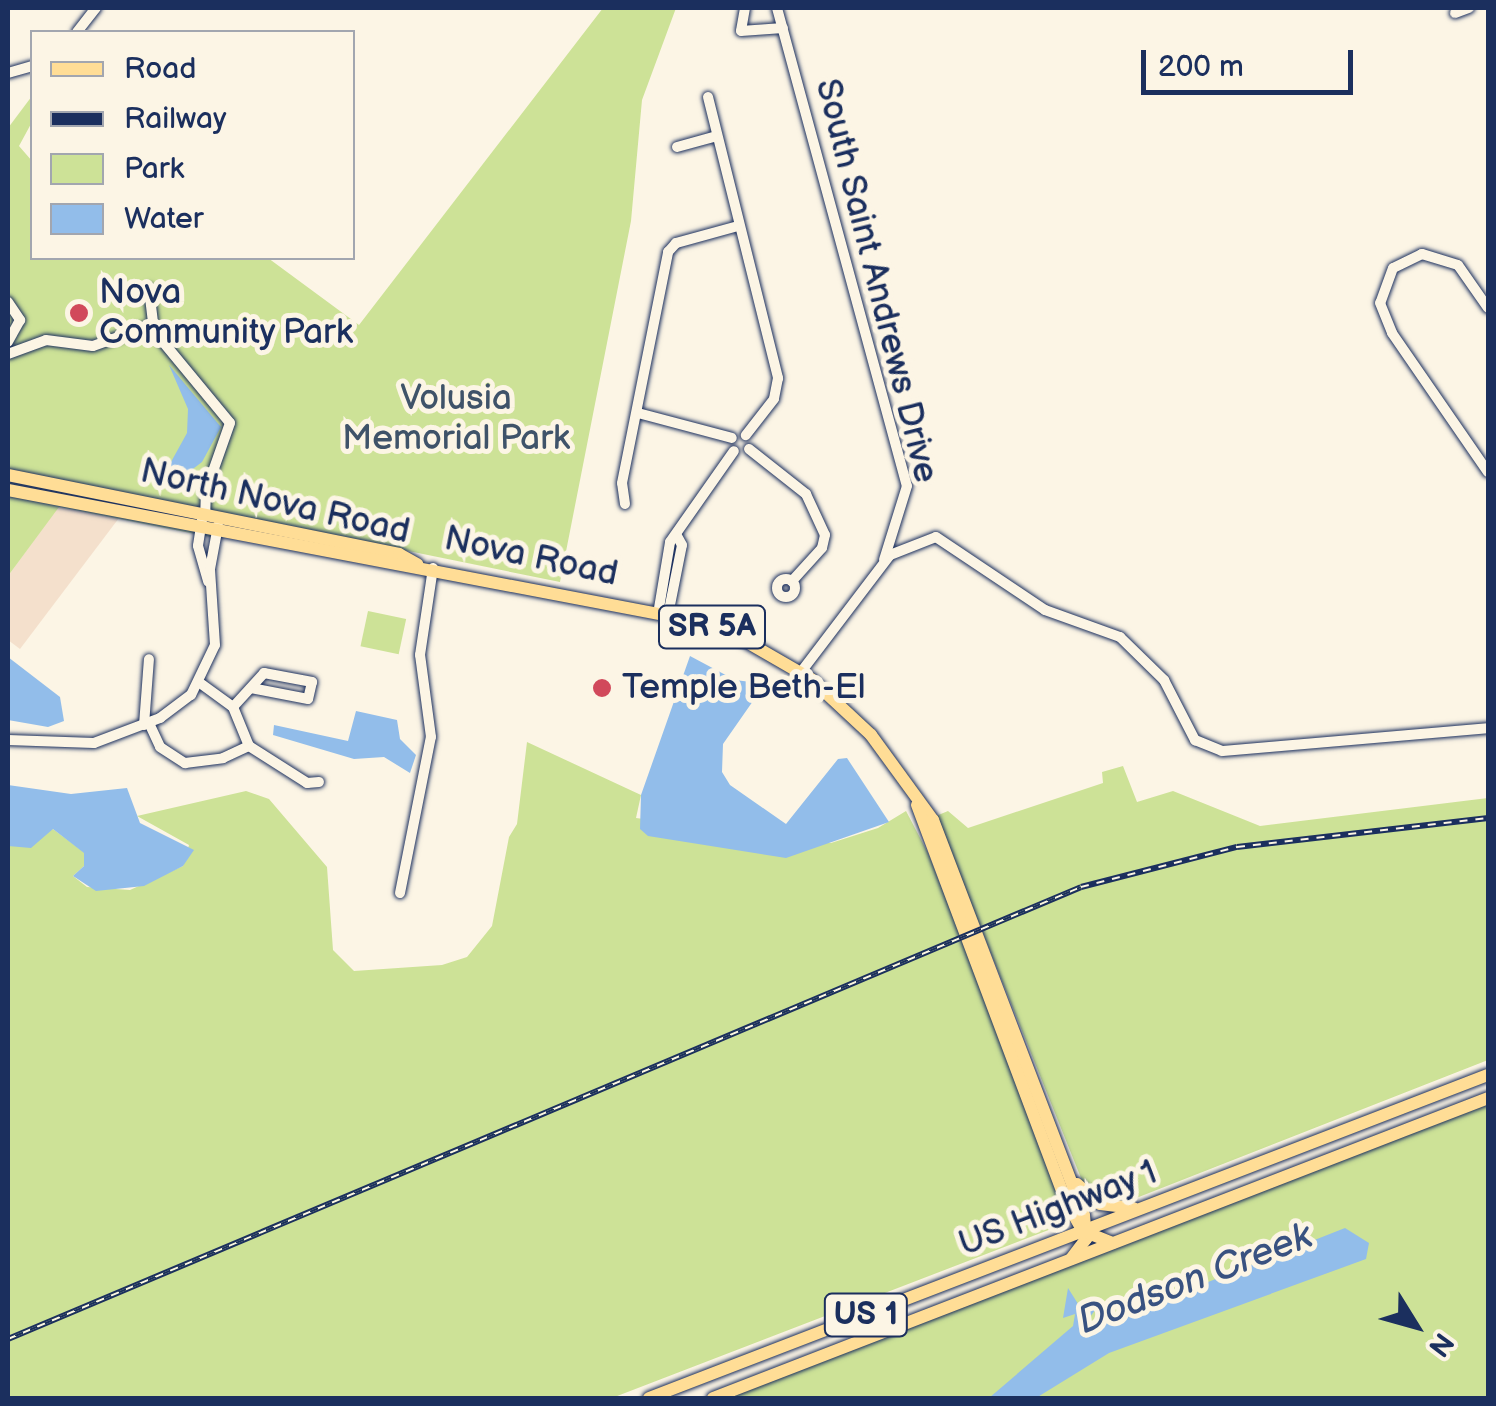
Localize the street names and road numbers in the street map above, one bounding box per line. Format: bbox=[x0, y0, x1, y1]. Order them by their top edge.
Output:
street label: South Saint Andrews Drive bbox=[805, 74, 947, 488]
street label: North Nova Road bbox=[136, 451, 414, 553]
street label: Nova Road bbox=[440, 518, 622, 596]
road number: SR 5A bbox=[657, 600, 767, 654]
street label: US Highway 1 bbox=[952, 1152, 1164, 1266]
road number: US 1 bbox=[824, 1288, 908, 1342]

